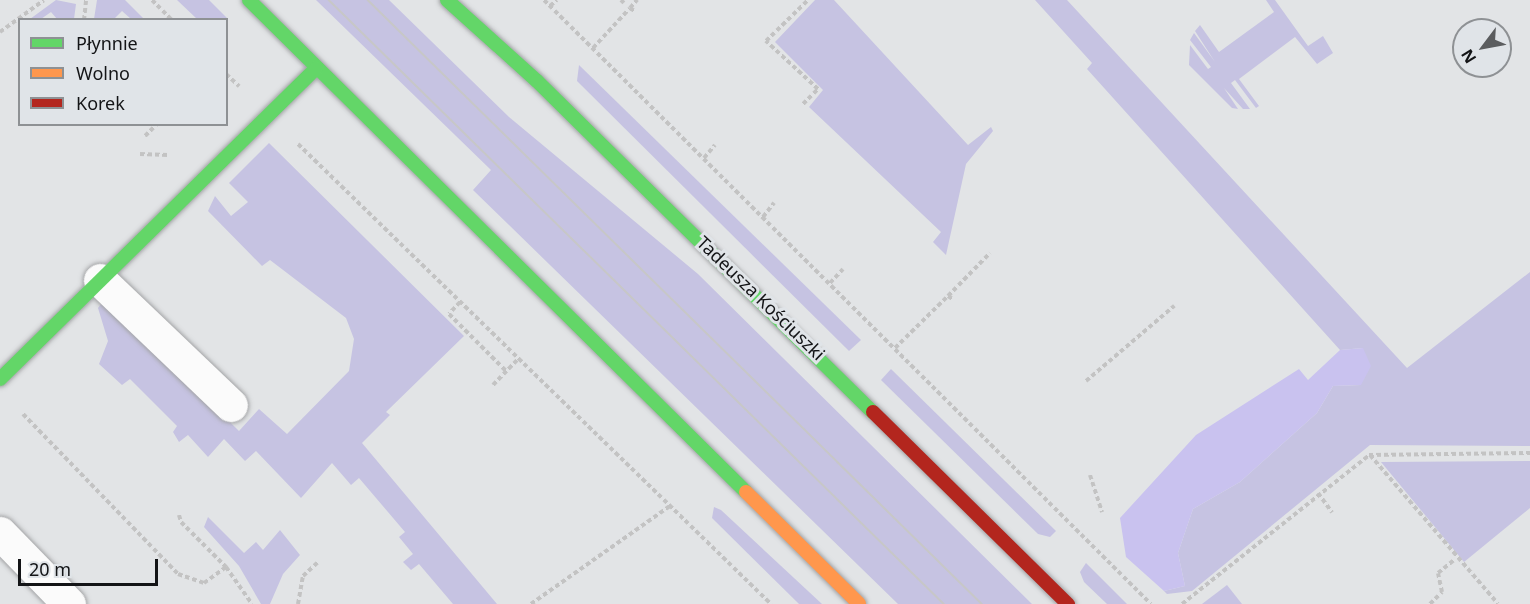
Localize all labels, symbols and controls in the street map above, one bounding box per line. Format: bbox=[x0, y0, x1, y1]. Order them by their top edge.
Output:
legend bbox=[18, 18, 228, 126]
north arrow bbox=[1452, 18, 1512, 78]
text: Płynnie bbox=[76, 31, 138, 55]
text: N bbox=[1456, 45, 1481, 68]
text: Wolno bbox=[76, 61, 130, 85]
text: Korek bbox=[76, 91, 125, 115]
street label: Tadeusza Kościuszki bbox=[693, 231, 829, 365]
scale bar bbox=[21, 547, 160, 585]
text: 20 m bbox=[29, 557, 71, 581]

